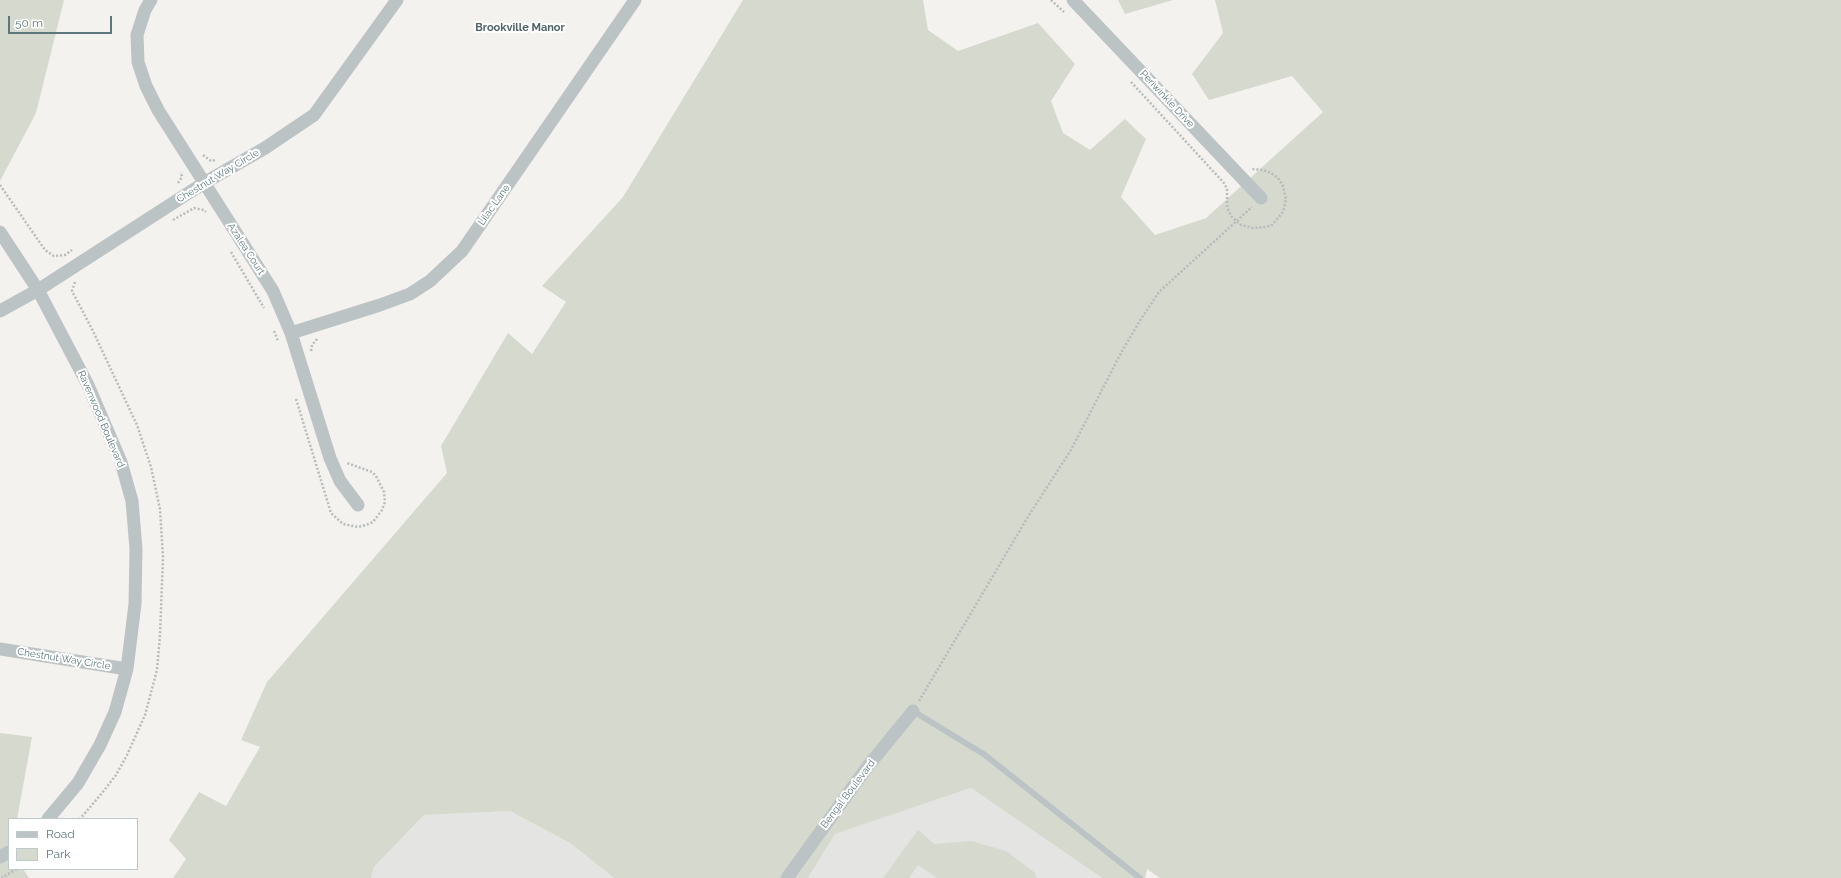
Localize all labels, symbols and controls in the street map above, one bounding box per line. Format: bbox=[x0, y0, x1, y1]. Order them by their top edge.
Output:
scale bar bbox=[10, 8, 114, 34]
text: 50 m bbox=[15, 16, 43, 30]
district label: Brookville Manor bbox=[475, 21, 565, 35]
street label: Periwinkle Drive bbox=[1137, 68, 1197, 130]
street label: Chestnut Way Circle bbox=[175, 147, 261, 205]
street label: Lilac Lane bbox=[476, 182, 512, 228]
street label: Azalea Court bbox=[225, 221, 267, 277]
street label: Ravenwood Boulevard bbox=[75, 369, 127, 469]
street label: Chestnut Way Circle bbox=[17, 646, 111, 672]
street label: Bengal Boulevard bbox=[818, 757, 878, 831]
legend bbox=[8, 818, 138, 870]
text: Road bbox=[46, 827, 75, 841]
text: Park bbox=[46, 847, 71, 861]

